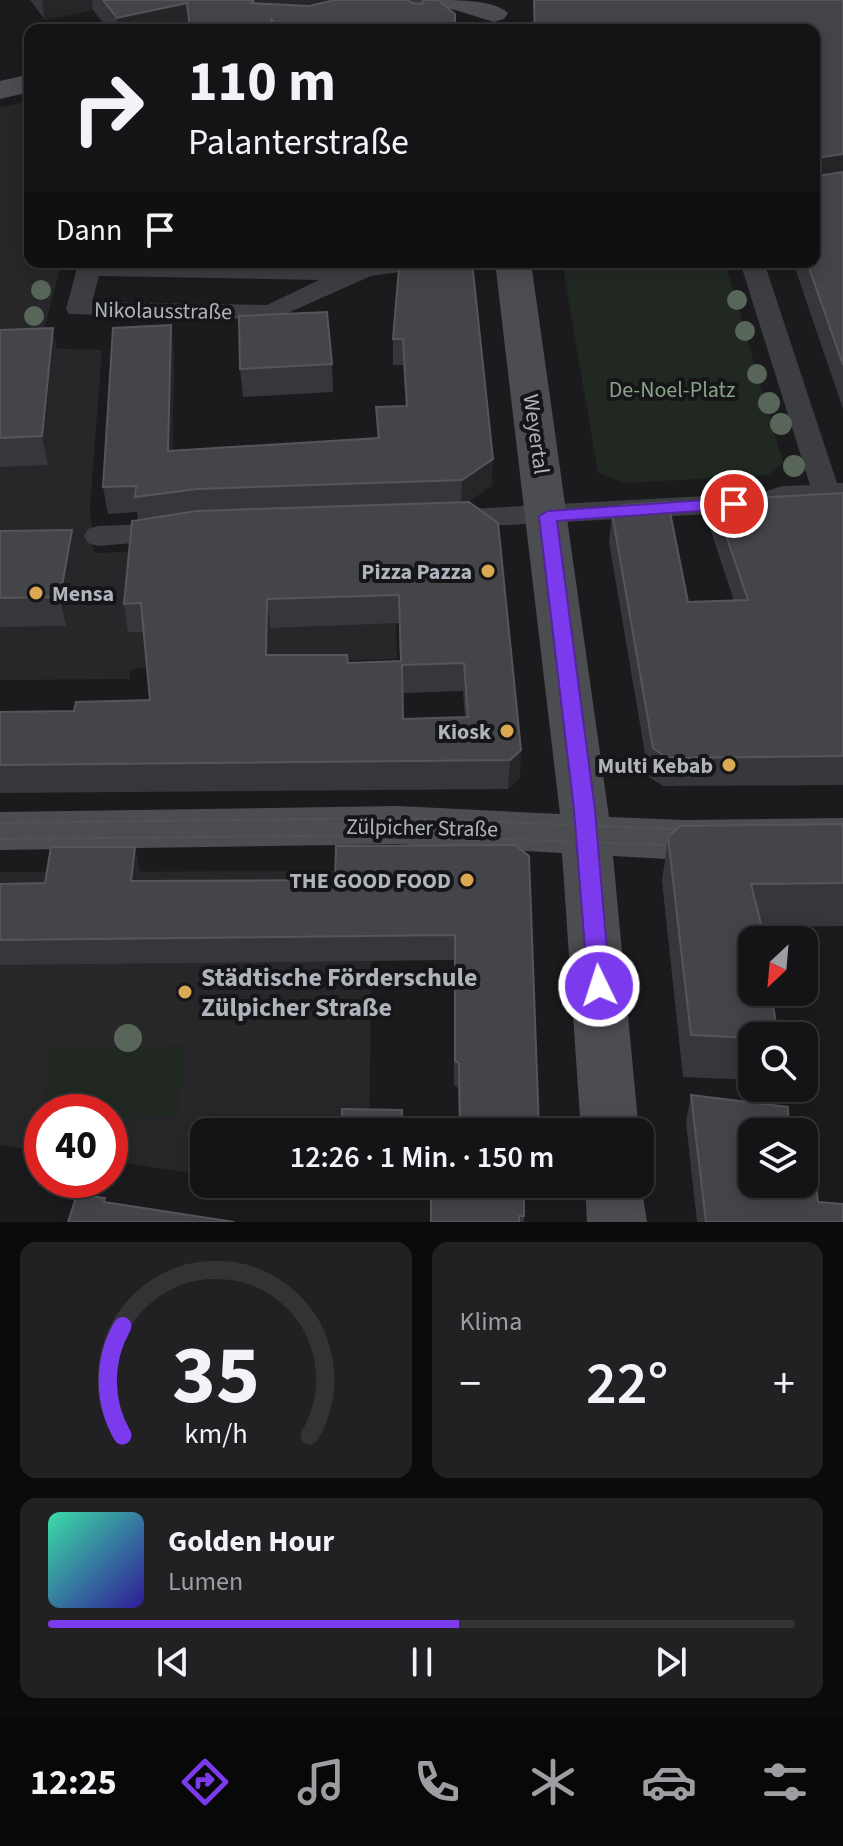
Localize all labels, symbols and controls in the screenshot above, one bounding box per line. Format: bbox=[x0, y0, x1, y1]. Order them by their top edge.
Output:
text: 110 m bbox=[188, 43, 336, 122]
icon: right bbox=[56, 56, 160, 160]
text: Palanterstraße bbox=[188, 117, 409, 168]
icon: arrive bbox=[138, 208, 182, 252]
text: Dann bbox=[56, 209, 122, 252]
street label: Nikolausstraße bbox=[94, 294, 232, 328]
park label: De-Noel-Platz bbox=[609, 374, 735, 406]
street label: Weyertal bbox=[515, 392, 557, 476]
pin bbox=[700, 470, 768, 538]
icon: arrive bbox=[712, 482, 756, 526]
place label: Pizza Pazza bbox=[361, 556, 472, 588]
marker: Pizza Pazza bbox=[479, 562, 497, 580]
place label: Mensa bbox=[52, 578, 114, 610]
marker: Mensa bbox=[27, 584, 45, 602]
place label: Kiosk bbox=[438, 716, 491, 748]
marker: Kiosk bbox=[498, 722, 516, 740]
place label: Multi Kebab bbox=[597, 750, 713, 782]
marker: Multi Kebab bbox=[720, 756, 738, 774]
street label: Zülpicher Straße bbox=[346, 811, 498, 845]
place label: THE GOOD FOOD bbox=[290, 865, 451, 897]
marker: THE GOOD FOOD bbox=[458, 871, 476, 889]
north arrow bbox=[738, 926, 818, 1006]
map controls bbox=[738, 926, 818, 1198]
position arrow bbox=[557, 944, 641, 1028]
place label: Städtische Förderschule Zülpicher Straße bbox=[201, 959, 477, 1026]
marker: Städtische Förderschule Zülpicher Straße bbox=[176, 983, 194, 1001]
button: search bbox=[738, 1022, 818, 1102]
speed limit sign: 40 bbox=[24, 1094, 128, 1198]
button: layers bbox=[738, 1118, 818, 1198]
text: 12:26 · 1 Min. · 150 m bbox=[290, 1136, 554, 1179]
text: Klima bbox=[460, 1303, 522, 1340]
text: 35 bbox=[172, 1317, 260, 1435]
text: 22° bbox=[586, 1342, 668, 1427]
text: − bbox=[460, 1353, 481, 1416]
text: + bbox=[773, 1353, 795, 1416]
text: km/h bbox=[184, 1414, 247, 1454]
text: Golden Hour bbox=[168, 1520, 334, 1563]
text: Lumen bbox=[168, 1563, 243, 1600]
icon: previous bbox=[151, 1640, 195, 1684]
icon: pause bbox=[400, 1640, 444, 1684]
icon: next bbox=[649, 1640, 693, 1684]
icon: directions bbox=[177, 1754, 233, 1810]
icon: music bbox=[293, 1754, 349, 1810]
icon: phone bbox=[409, 1754, 465, 1810]
icon: climate bbox=[525, 1754, 581, 1810]
icon: car bbox=[641, 1754, 697, 1810]
icon: filters bbox=[757, 1754, 813, 1810]
text: 12:25 bbox=[30, 1757, 117, 1808]

